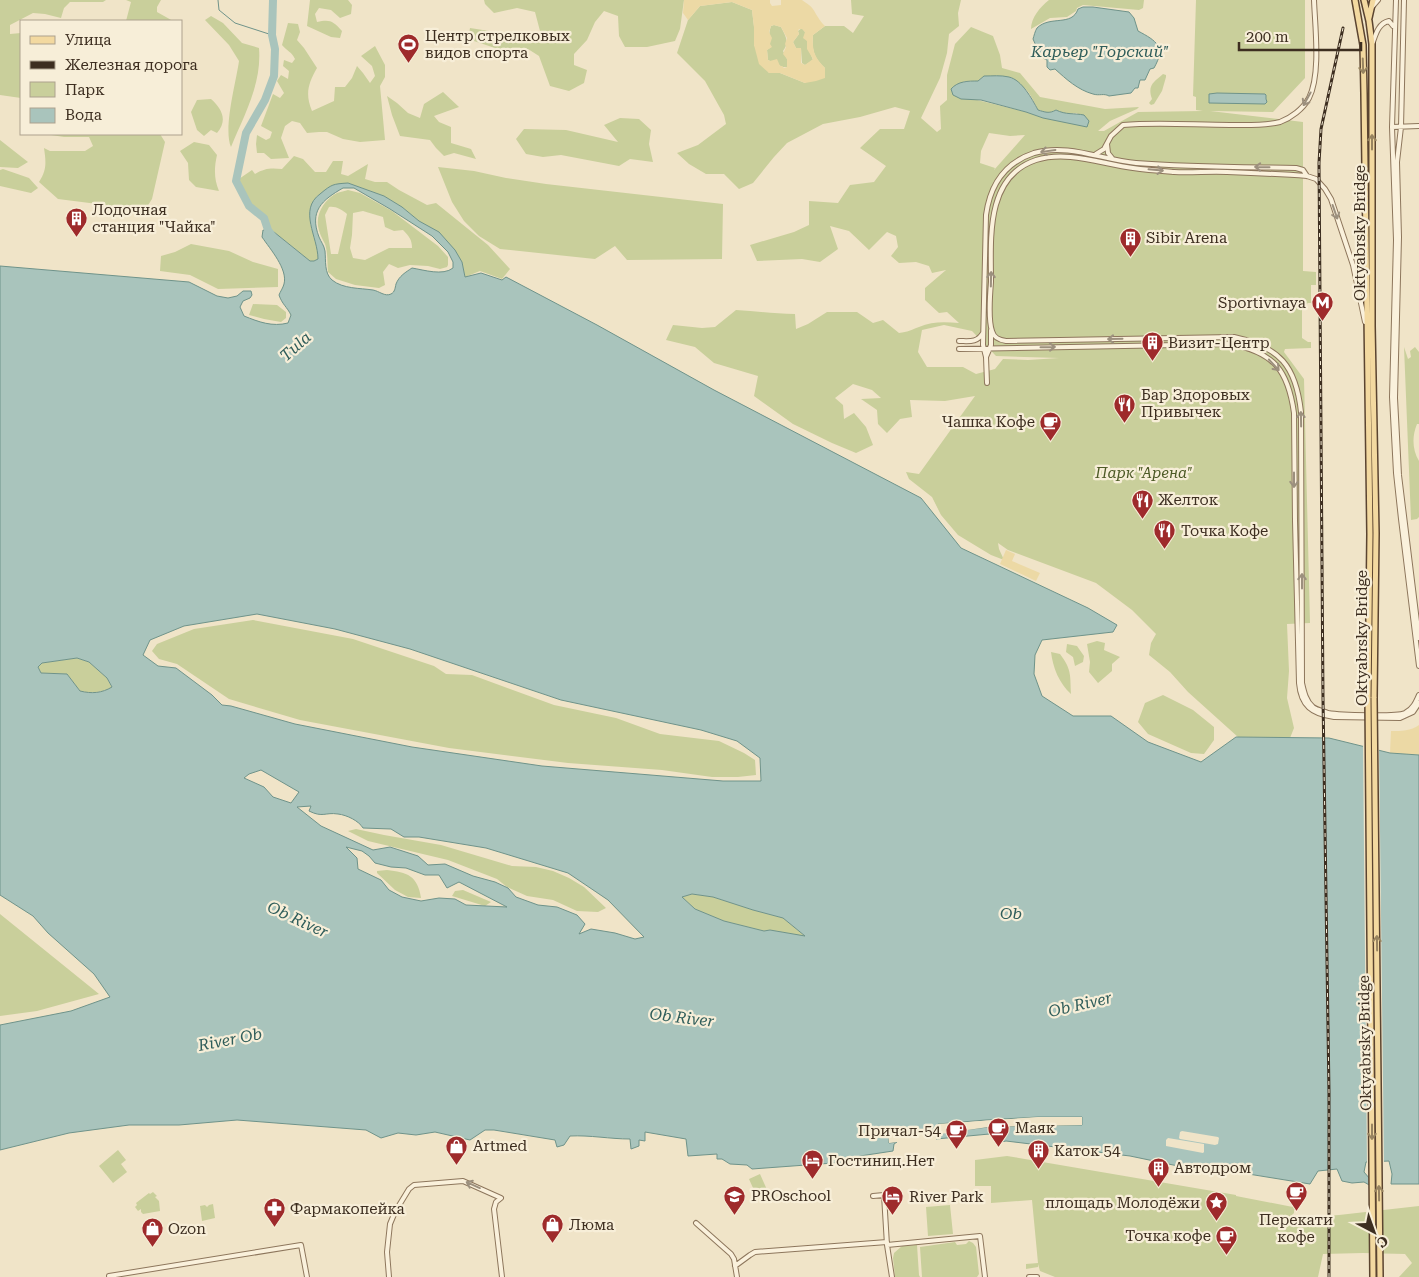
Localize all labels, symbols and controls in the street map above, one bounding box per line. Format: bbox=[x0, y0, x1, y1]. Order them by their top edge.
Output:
legend bbox=[20, 20, 182, 135]
scale bar bbox=[1239, 20, 1362, 52]
place label: Центр стрелковых видов спорта bbox=[425, 27, 570, 62]
text: 200 m bbox=[1246, 28, 1289, 46]
text: Улица bbox=[65, 31, 111, 49]
sports icon: Центр стрелковых видов спорта bbox=[397, 33, 421, 64]
water label: Карьер "Горский" bbox=[1030, 42, 1169, 61]
text: Железная дорога bbox=[65, 56, 198, 74]
one-way arrow bbox=[1358, 57, 1368, 73]
text: Парк bbox=[65, 81, 105, 99]
one-way arrow bbox=[1301, 92, 1311, 106]
text: Вода bbox=[65, 106, 102, 124]
one-way arrow bbox=[1367, 134, 1377, 150]
one-way arrow bbox=[1040, 146, 1056, 156]
one-way arrow bbox=[1254, 162, 1270, 172]
one-way arrow bbox=[1148, 165, 1164, 175]
street label: Oktyabrsky Bridge bbox=[1351, 165, 1369, 301]
place label: Лодочная станция "Чайка" bbox=[92, 201, 216, 236]
one-way arrow bbox=[1331, 204, 1340, 220]
building icon: Лодочная станция "Чайка" bbox=[64, 207, 88, 238]
building icon: Sibir Arena bbox=[1118, 226, 1142, 257]
place label: Sibir Arena bbox=[1146, 229, 1227, 247]
one-way arrow bbox=[986, 271, 996, 288]
metro station icon: Sportivnaya bbox=[1310, 291, 1334, 322]
place label: Sportivnaya bbox=[1218, 294, 1306, 312]
water label: Tula bbox=[276, 327, 315, 365]
building icon: Визит-Центр bbox=[1140, 331, 1164, 362]
one-way arrow bbox=[1108, 334, 1124, 344]
place label: Визит-Центр bbox=[1168, 334, 1270, 352]
one-way arrow bbox=[1039, 342, 1055, 351]
one-way arrow bbox=[1268, 358, 1280, 371]
place label: Бар Здоровых Привычек bbox=[1141, 386, 1250, 421]
restaurant icon: Бар Здоровых Привычек bbox=[1113, 392, 1137, 423]
cafe icon: Чашка Кофе bbox=[1039, 410, 1063, 441]
one-way arrow bbox=[1296, 411, 1306, 428]
place label: Чашка Кофе bbox=[941, 413, 1035, 431]
park label: Парк "Арена" bbox=[1094, 464, 1193, 482]
one-way arrow bbox=[1289, 472, 1299, 488]
restaurant icon: Желток bbox=[1130, 488, 1154, 519]
place label: Желток bbox=[1158, 491, 1219, 509]
restaurant icon: Точка Кофе bbox=[1153, 519, 1177, 550]
place label: Точка Кофе bbox=[1181, 522, 1268, 540]
street label: Oktyabrsky Bridge bbox=[1353, 570, 1371, 706]
one-way arrow bbox=[1297, 574, 1307, 590]
water label: Ob River bbox=[264, 897, 331, 942]
water label: Ob bbox=[1000, 904, 1022, 923]
one-way arrow bbox=[1372, 936, 1382, 952]
street label: Oktyabrsky Bridge bbox=[1355, 975, 1375, 1111]
water label: Ob River bbox=[1046, 988, 1114, 1021]
water label: Ob River bbox=[649, 1004, 716, 1031]
water label: River Ob bbox=[196, 1024, 264, 1055]
cafe icon: Маяк bbox=[987, 1116, 1011, 1147]
cafe icon: Причал-54 bbox=[945, 1119, 969, 1150]
place label: Маяк bbox=[1015, 1119, 1056, 1137]
place label: Причал-54 bbox=[858, 1122, 942, 1140]
one-way arrow bbox=[1367, 1124, 1377, 1140]
shop icon: Artmed bbox=[445, 1134, 469, 1165]
place label: Artmed bbox=[473, 1137, 527, 1155]
building icon: Каток 54 bbox=[1026, 1139, 1050, 1170]
place label: Каток 54 bbox=[1054, 1142, 1121, 1160]
hotel icon: Гостиниц.Нет bbox=[800, 1149, 824, 1180]
place label: Гостиниц.Нет bbox=[828, 1152, 935, 1170]
building icon: Автодром bbox=[1146, 1156, 1170, 1187]
place label: Автодром bbox=[1174, 1159, 1251, 1177]
one-way arrow bbox=[466, 1180, 481, 1190]
cafe icon: Перекати кофе bbox=[1284, 1180, 1308, 1211]
school or university icon: PROschool bbox=[723, 1184, 747, 1215]
hotel icon: River Park bbox=[881, 1185, 905, 1216]
one-way arrow bbox=[1375, 1186, 1384, 1202]
place label: PROschool bbox=[751, 1187, 831, 1205]
place label: River Park bbox=[909, 1188, 984, 1206]
place icon: площадь Молодёжи bbox=[1204, 1191, 1228, 1222]
place label: площадь Молодёжи bbox=[1045, 1194, 1200, 1212]
pharmacy icon: Фармакопейка bbox=[262, 1197, 286, 1228]
place label: Фармакопейка bbox=[290, 1200, 405, 1218]
north arrow bbox=[1349, 1207, 1399, 1257]
place label: Перекати кофе bbox=[1259, 1211, 1333, 1246]
shop icon: Люма bbox=[541, 1213, 565, 1244]
place label: Люма bbox=[569, 1216, 614, 1234]
shop icon: Ozon bbox=[140, 1217, 164, 1248]
place label: Ozon bbox=[168, 1220, 206, 1238]
cafe icon: Точка кофе bbox=[1215, 1224, 1239, 1255]
place label: Точка кофе bbox=[1125, 1227, 1211, 1245]
text: С bbox=[1373, 1233, 1391, 1251]

